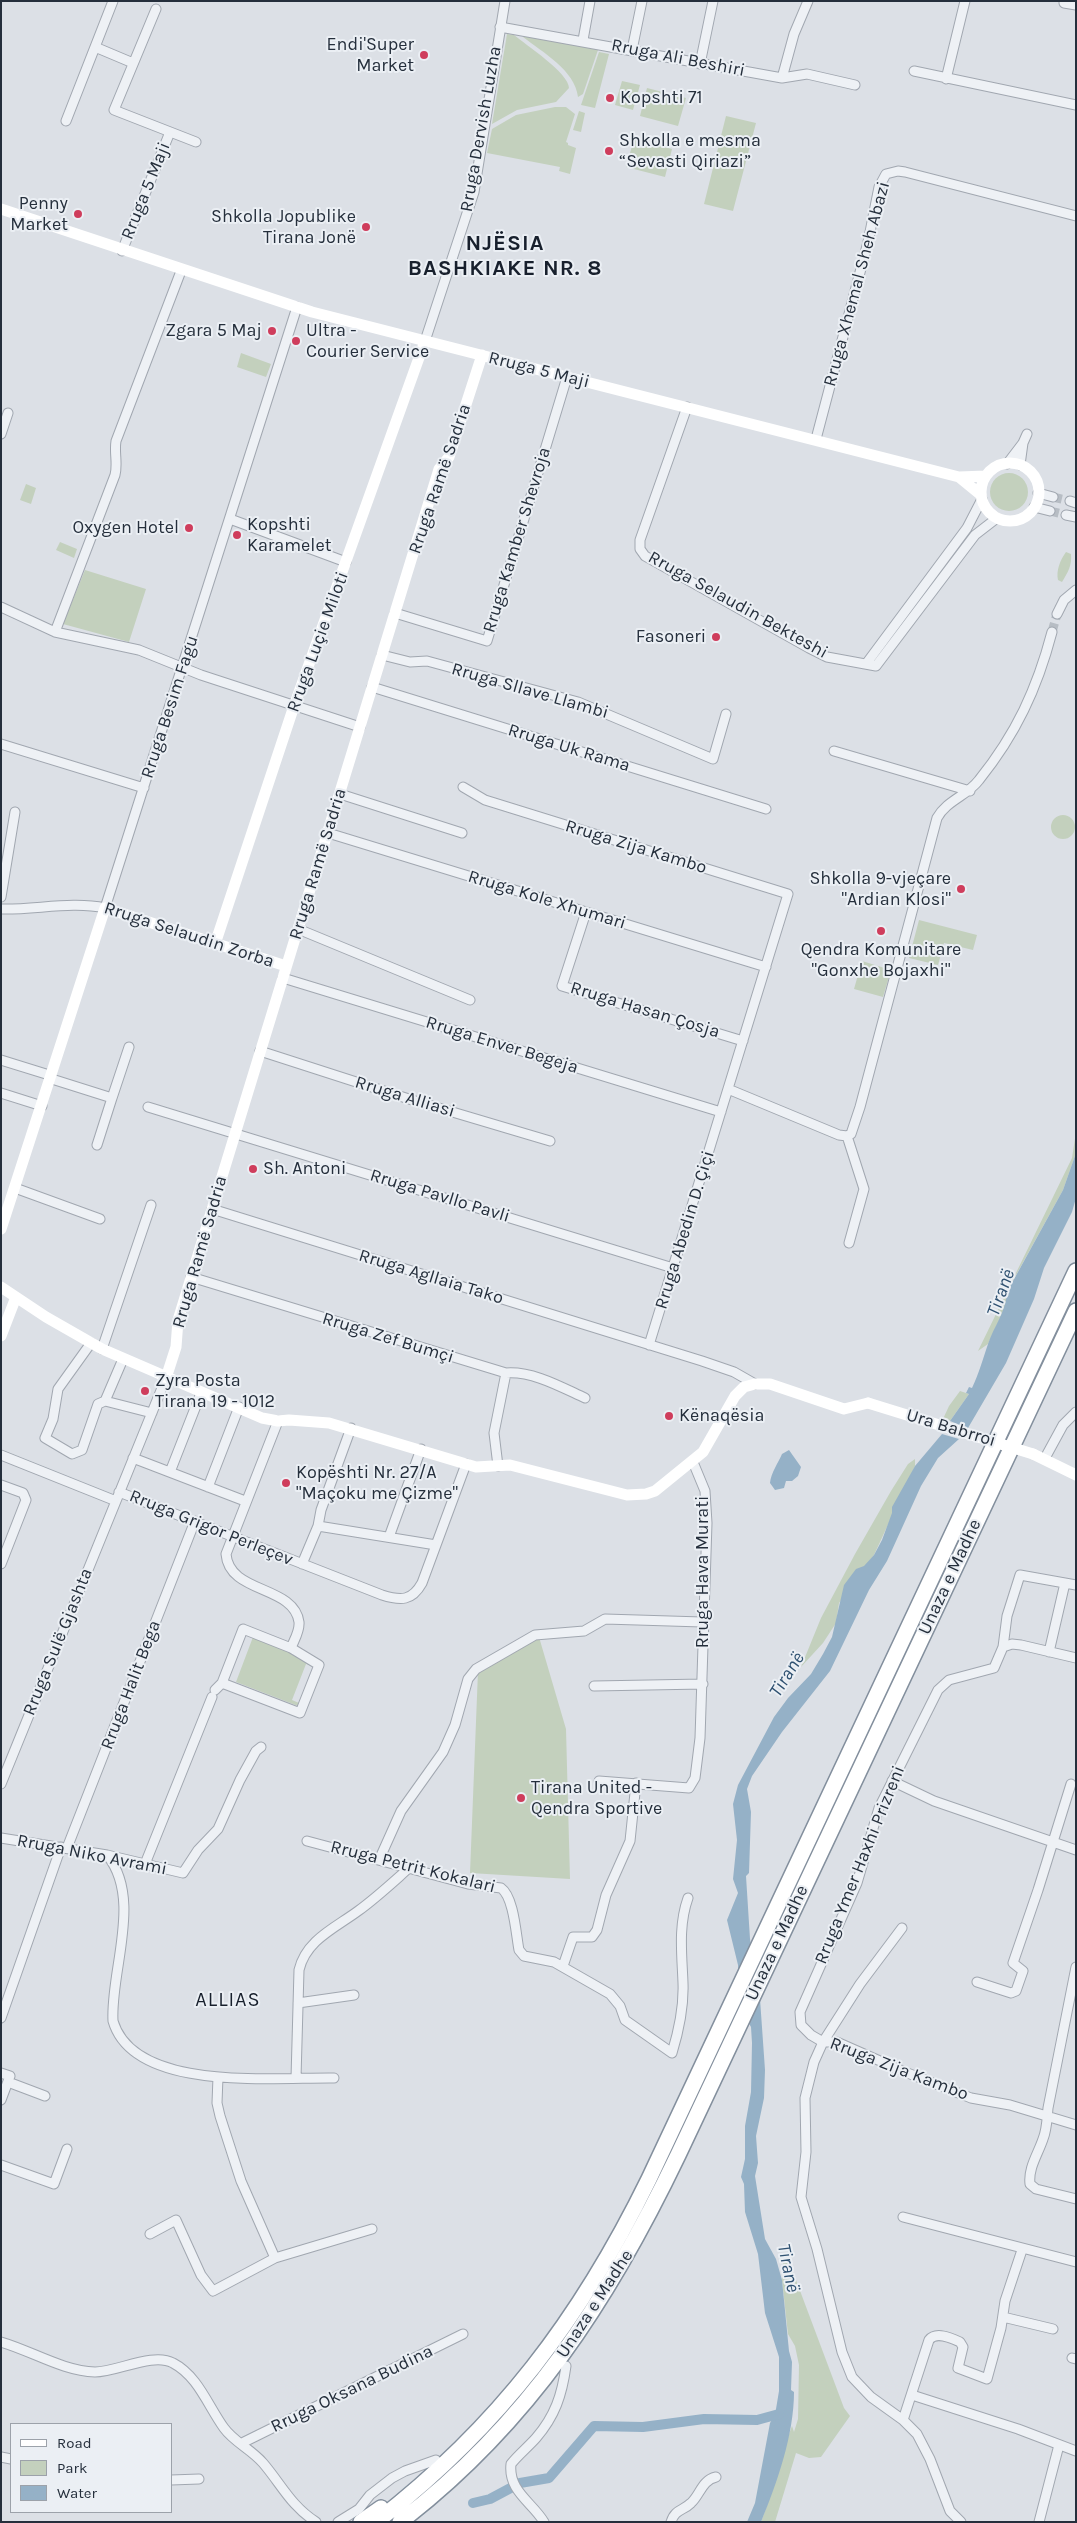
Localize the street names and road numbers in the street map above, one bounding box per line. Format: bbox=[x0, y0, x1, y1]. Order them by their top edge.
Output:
street label: Rruga Ali Beshiri bbox=[609, 34, 747, 82]
street label: Rruga Dervish Luzha bbox=[456, 44, 506, 214]
street label: Rruga 5 Maji bbox=[117, 139, 175, 243]
street label: Rruga Xhemal Sheh Abazi bbox=[819, 179, 895, 389]
street label: Rruga 5 Maji bbox=[486, 347, 592, 393]
street label: Rruga Ramë Sadria bbox=[404, 401, 476, 557]
street label: Rruga Kamber Shevroja bbox=[478, 445, 556, 635]
street label: Rruga Selaudin Bekteshi bbox=[644, 547, 832, 663]
street label: Rruga Luçie Miloti bbox=[283, 569, 353, 715]
street label: Rruga Besim Fagu bbox=[137, 633, 203, 781]
street label: Rruga Sllave Llambi bbox=[449, 658, 611, 724]
street label: Rruga Uk Rama bbox=[505, 719, 633, 777]
street label: Rruga Ramë Sadria bbox=[285, 786, 351, 942]
street label: Rruga Zija Kambo bbox=[563, 815, 709, 879]
street label: Rruga Kole Xhumari bbox=[465, 866, 629, 934]
street label: Rruga Selaudin Zorba bbox=[101, 897, 277, 973]
street label: Rruga Hasan Çosja bbox=[568, 977, 722, 1043]
street label: Rruga Enver Begeja bbox=[423, 1012, 581, 1078]
street label: Rruga Alliasi bbox=[352, 1072, 458, 1122]
street label: Rruga Abedin D. Çiçi bbox=[651, 1148, 719, 1312]
street label: Rruga Pavllo Pavli bbox=[367, 1164, 513, 1228]
street label: Rruga Ramë Sadria bbox=[168, 1173, 232, 1331]
street label: Rruga Agllaia Tako bbox=[356, 1245, 506, 1309]
street label: Rruga Zef Bumçi bbox=[319, 1308, 457, 1368]
street label: Ura Babrroi bbox=[904, 1404, 998, 1452]
street label: Rruga Grigor Perleçev bbox=[126, 1485, 296, 1571]
street label: Rruga Hava Murati bbox=[692, 1496, 714, 1648]
street label: Unaza e Madhe bbox=[914, 1516, 986, 1638]
street label: Rruga Sulë Gjashta bbox=[19, 1565, 97, 1719]
street label: Rruga Halit Bega bbox=[96, 1617, 166, 1753]
street label: Rruga Ymer Haxhi Prizreni bbox=[810, 1763, 910, 1967]
street label: Rruga Niko Avrami bbox=[15, 1830, 169, 1880]
street label: Rruga Petrit Kokalari bbox=[328, 1836, 498, 1898]
street label: Unaza e Madhe bbox=[741, 1882, 813, 2004]
street label: Rruga Zija Kambo bbox=[827, 2033, 971, 2105]
street label: Unaza e Madhe bbox=[552, 2246, 638, 2362]
street label: Rruga Oksana Budina bbox=[267, 2340, 437, 2438]

